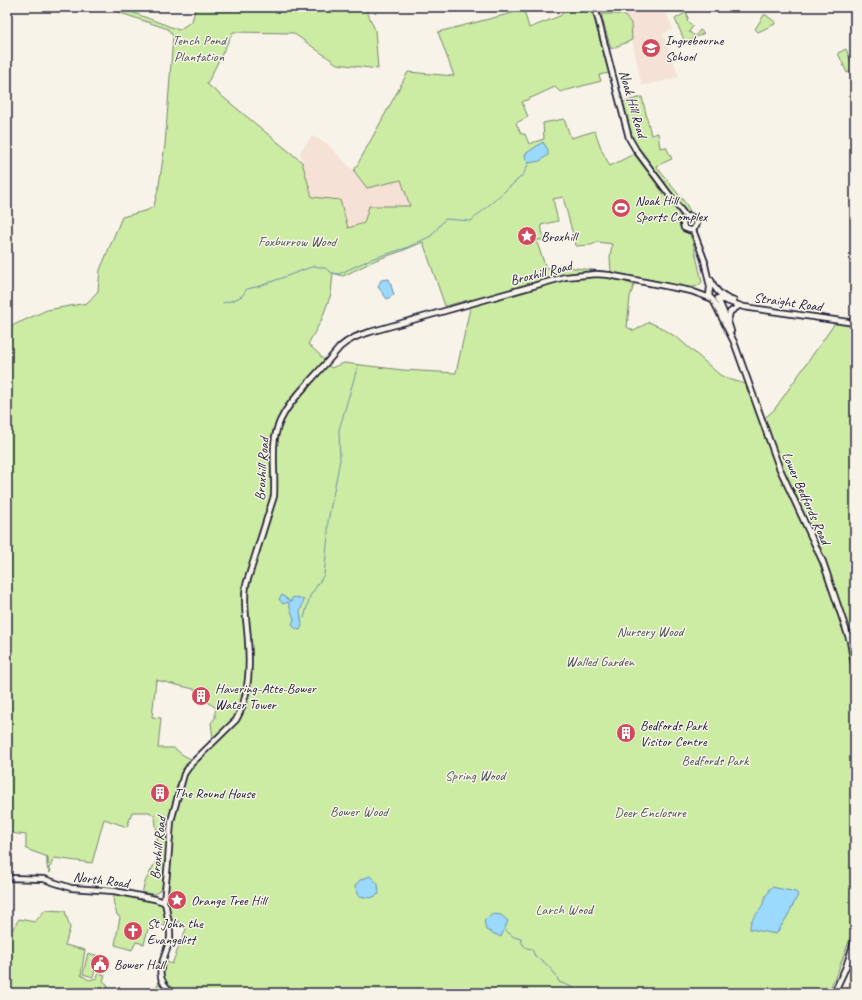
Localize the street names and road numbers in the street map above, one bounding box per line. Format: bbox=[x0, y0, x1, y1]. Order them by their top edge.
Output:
street label: Noak Hill Road bbox=[615, 69, 651, 142]
street label: Broxhill Road bbox=[508, 257, 576, 289]
street label: Straight Road bbox=[753, 289, 826, 316]
street label: Broxhill Road bbox=[251, 434, 273, 501]
street label: Lower Bedfords Road bbox=[778, 449, 835, 549]
street label: Broxhill Road bbox=[146, 813, 170, 880]
street label: North Road bbox=[72, 868, 132, 892]

